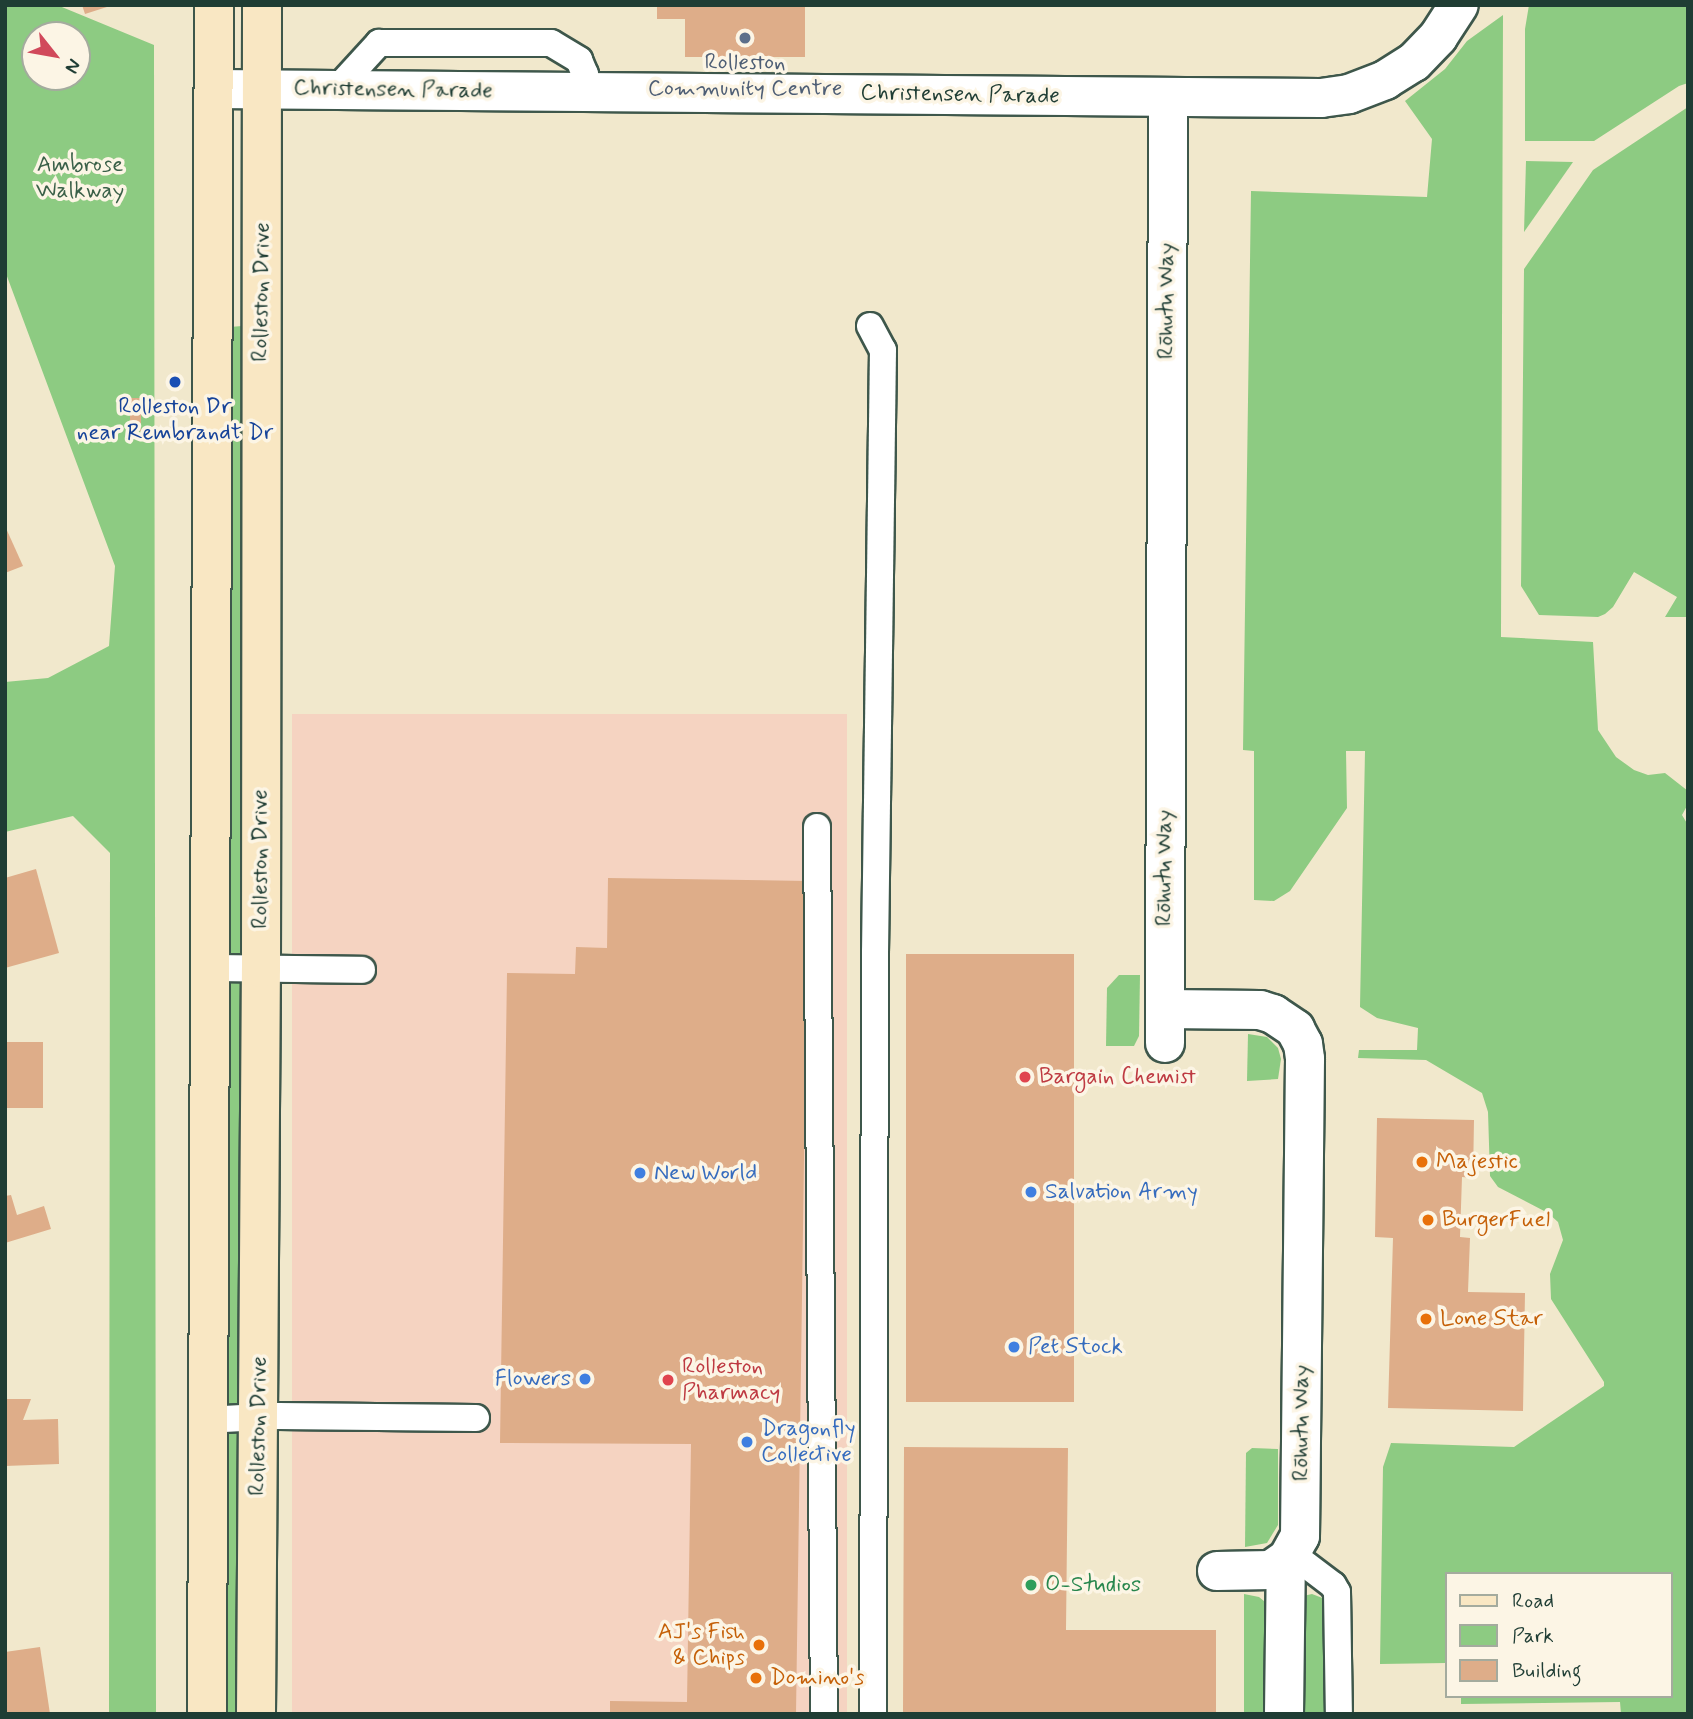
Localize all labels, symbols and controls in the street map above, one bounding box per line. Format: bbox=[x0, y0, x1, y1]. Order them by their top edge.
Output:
north arrow bbox=[21, 21, 91, 91]
marker: Rolleston Community Centre bbox=[737, 30, 753, 46]
place label: Rolleston Community Centre bbox=[648, 49, 842, 103]
text: N bbox=[59, 54, 87, 78]
street label: Christensen Parade bbox=[295, 74, 491, 106]
street label: Christensen Parade bbox=[862, 79, 1058, 111]
park label: Ambrose Walkway bbox=[36, 151, 124, 205]
street label: Rolleston Drive bbox=[247, 223, 277, 361]
street label: Rōhutu Way bbox=[1153, 243, 1181, 359]
marker: Rolleston Dr near Rembrandt Dr bbox=[167, 374, 183, 390]
place label: Rolleston Dr near Rembrandt Dr bbox=[75, 393, 275, 447]
street label: Rolleston Drive bbox=[247, 790, 275, 928]
street label: Rōhutu Way bbox=[1151, 810, 1179, 926]
place label: Bargain Chemist bbox=[1039, 1063, 1207, 1091]
marker: Bargain Chemist bbox=[1017, 1069, 1033, 1085]
place label: Majestic bbox=[1436, 1148, 1518, 1176]
marker: Majestic bbox=[1414, 1154, 1430, 1170]
place label: New World bbox=[654, 1159, 757, 1187]
marker: New World bbox=[632, 1165, 648, 1181]
place label: Salvation Army bbox=[1045, 1178, 1195, 1206]
marker: Salvation Army bbox=[1023, 1184, 1039, 1200]
place label: BurgerFuel bbox=[1442, 1206, 1550, 1234]
marker: BurgerFuel bbox=[1420, 1212, 1436, 1228]
place label: Lone Star bbox=[1440, 1305, 1537, 1333]
marker: Lone Star bbox=[1418, 1311, 1434, 1327]
place label: Pet Stock bbox=[1028, 1333, 1117, 1361]
marker: Pet Stock bbox=[1006, 1339, 1022, 1355]
place label: Rolleston Pharmacy bbox=[682, 1353, 780, 1407]
street label: Rolleston Drive bbox=[244, 1357, 274, 1495]
place label: Flowers bbox=[495, 1365, 571, 1393]
street label: Rōhutu Way bbox=[1288, 1365, 1316, 1481]
marker: Flowers bbox=[577, 1371, 593, 1387]
marker: Rolleston Pharmacy bbox=[660, 1372, 676, 1388]
place label: Dragonfly Collective bbox=[761, 1415, 856, 1469]
marker: Dragonfly Collective bbox=[739, 1434, 755, 1450]
place label: O-Studios bbox=[1045, 1571, 1141, 1599]
legend bbox=[1444, 1572, 1672, 1698]
marker: O-Studios bbox=[1023, 1577, 1039, 1593]
text: Road bbox=[1512, 1587, 1554, 1615]
place label: AJ's Fish & Chips bbox=[659, 1618, 745, 1672]
text: Park bbox=[1512, 1622, 1554, 1650]
marker: AJ's Fish & Chips bbox=[751, 1637, 767, 1653]
text: Building bbox=[1512, 1657, 1582, 1685]
place label: Domino's bbox=[770, 1664, 864, 1692]
marker: Domino's bbox=[748, 1670, 764, 1686]

